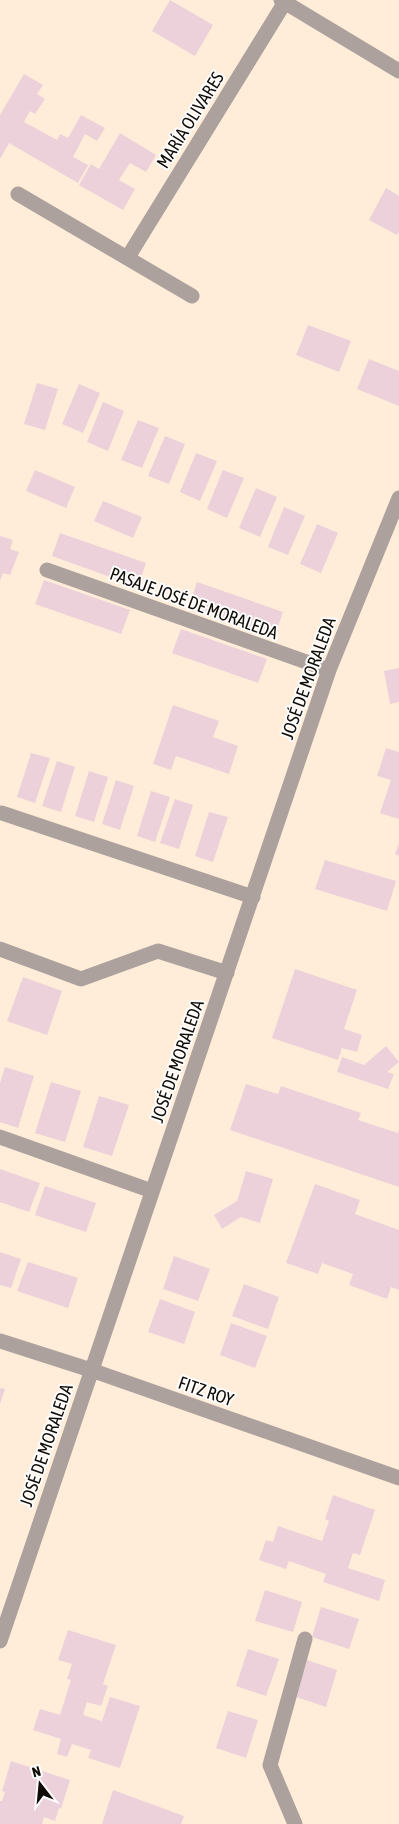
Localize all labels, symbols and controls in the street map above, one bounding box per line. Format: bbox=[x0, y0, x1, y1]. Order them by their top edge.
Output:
street label: MARÍA OLIVARES bbox=[152, 68, 228, 172]
street label: PASAJE JOSÉ DE MORALEDA bbox=[107, 563, 281, 643]
street label: JOSÉ DE MORALEDA bbox=[276, 614, 340, 742]
street label: JOSÉ DE MORALEDA bbox=[146, 997, 208, 1125]
street label: FITZ ROY bbox=[176, 1372, 236, 1410]
street label: JOSÉ DE MORALEDA bbox=[15, 1381, 77, 1509]
north arrow bbox=[15, 1759, 65, 1809]
text: N bbox=[30, 1763, 43, 1780]

